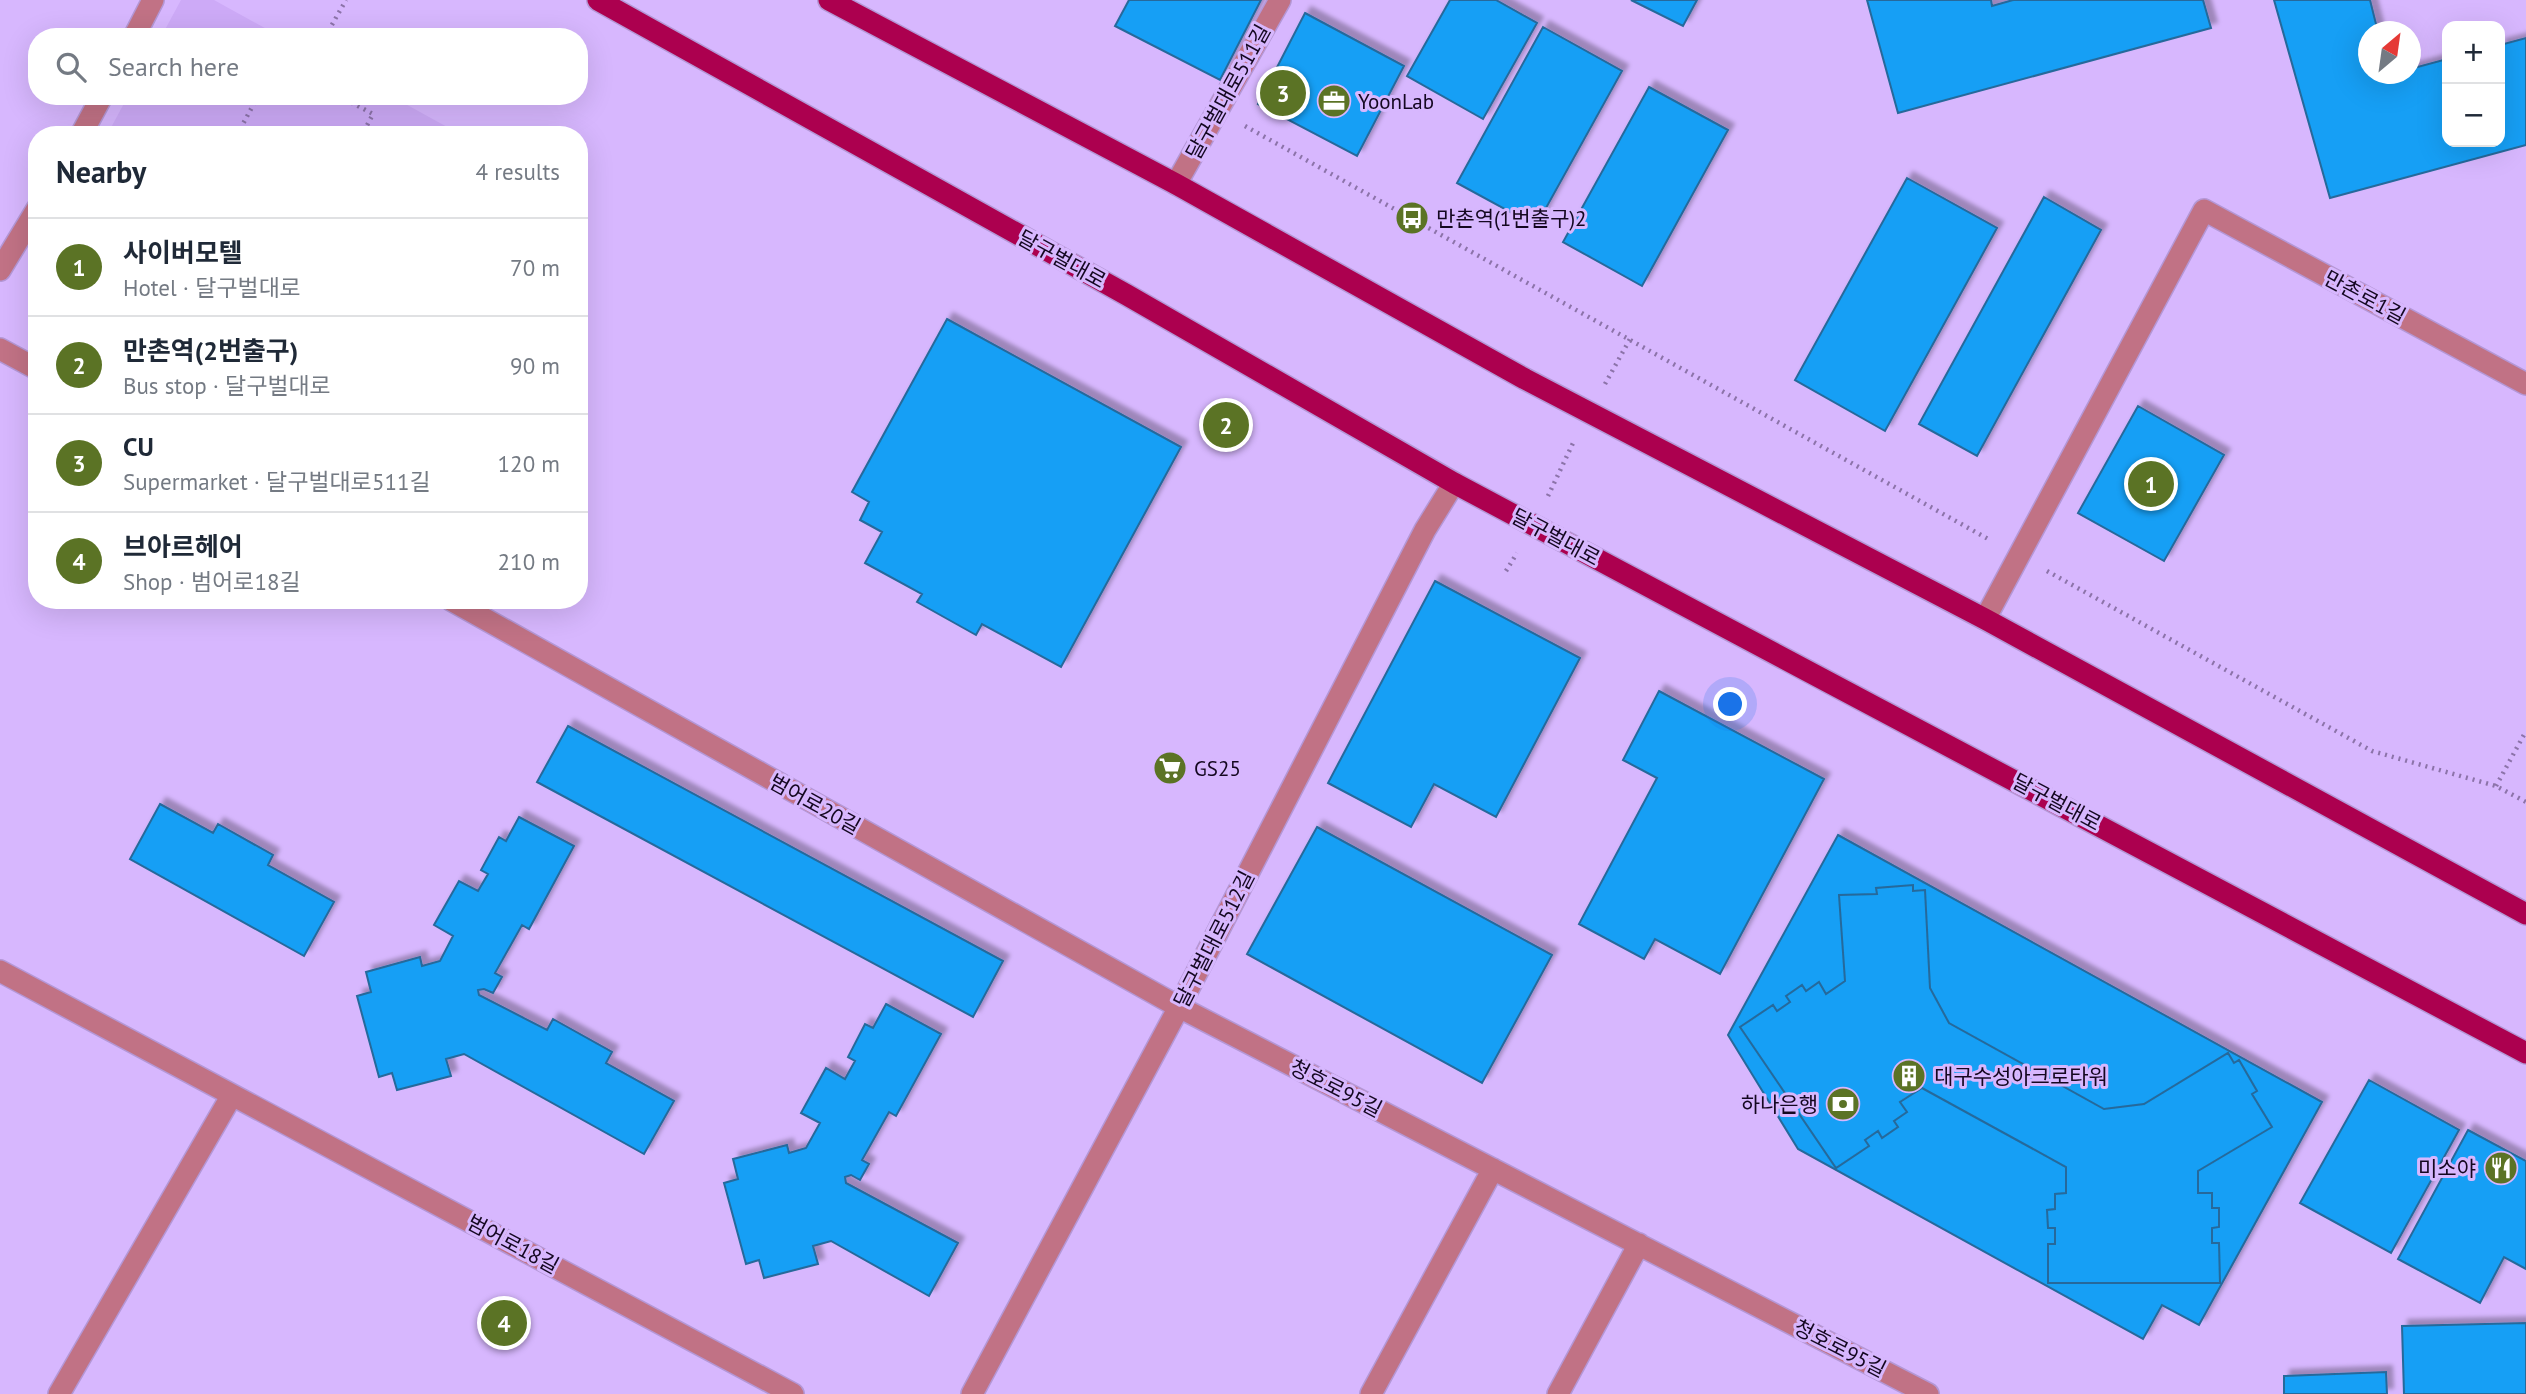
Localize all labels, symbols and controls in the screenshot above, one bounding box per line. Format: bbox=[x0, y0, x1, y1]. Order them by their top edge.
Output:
street label: 달구벌대로511길 bbox=[1180, 20, 1276, 164]
north arrow bbox=[2358, 21, 2421, 84]
map controls bbox=[2442, 21, 2505, 147]
button: + bbox=[2442, 21, 2505, 84]
search box bbox=[28, 28, 588, 105]
icon: search bbox=[52, 48, 90, 86]
text: Search here bbox=[108, 50, 239, 83]
pin: 3 bbox=[1260, 67, 1306, 119]
office icon: YoonLab bbox=[1315, 82, 1353, 120]
button: − bbox=[2442, 84, 2505, 147]
place label: YoonLab bbox=[1358, 88, 1434, 115]
text: Nearby bbox=[56, 152, 146, 191]
text: 4 results bbox=[476, 157, 560, 186]
bus stop icon: 만촌역(1번출구)2 bbox=[1393, 199, 1431, 237]
place label: 만촌역(1번출구)2 bbox=[1436, 205, 1587, 232]
street label: 달구벌대로 bbox=[1013, 224, 1111, 294]
text: 사이버모텔 bbox=[123, 236, 243, 269]
text: 1 bbox=[72, 253, 86, 282]
text: 70 m bbox=[510, 253, 560, 282]
street label: 만촌로1길 bbox=[2319, 264, 2411, 330]
text: Hotel · 달구벌대로 bbox=[123, 273, 301, 302]
text: 만촌역(2번출구) bbox=[123, 334, 298, 367]
text: 2 bbox=[72, 351, 86, 380]
text: 90 m bbox=[510, 351, 560, 380]
text: Bus stop · 달구벌대로 bbox=[123, 371, 331, 400]
pin: 2 bbox=[1203, 399, 1249, 451]
text: CU bbox=[123, 430, 154, 463]
text: 3 bbox=[72, 449, 86, 478]
text: 120 m bbox=[498, 449, 560, 478]
pin: 1 bbox=[2128, 458, 2174, 510]
text: Supermarket · 달구벌대로511길 bbox=[123, 467, 431, 496]
street label: 달구벌대로 bbox=[1507, 502, 1605, 572]
text: 브아르헤어 bbox=[123, 530, 243, 563]
text: 4 bbox=[72, 547, 86, 576]
text: 210 m bbox=[498, 547, 560, 576]
text: Shop · 범어로18길 bbox=[123, 567, 301, 596]
your location bbox=[1713, 687, 1747, 721]
supermarket icon: GS25 bbox=[1151, 749, 1189, 787]
place label: GS25 bbox=[1194, 755, 1241, 782]
street label: 달구벌대로 bbox=[2008, 767, 2106, 837]
street label: 범어로20길 bbox=[765, 768, 865, 840]
street label: 달구벌대로512길 bbox=[1168, 866, 1260, 1012]
street label: 청호로95길 bbox=[1285, 1053, 1387, 1123]
building icon: 대구수성아크로타워 bbox=[1890, 1057, 1928, 1095]
place label: 대구수성아크로타워 bbox=[1934, 1063, 2108, 1090]
bank icon: 하나은행 bbox=[1824, 1085, 1862, 1123]
place label: 하나은행 bbox=[1741, 1091, 1818, 1118]
restaurant icon: 미소야 bbox=[2482, 1149, 2520, 1187]
place label: 미소야 bbox=[2418, 1155, 2476, 1182]
street label: 범어로18길 bbox=[462, 1209, 564, 1279]
pin: 4 bbox=[481, 1297, 527, 1349]
street label: 청호로95길 bbox=[1789, 1313, 1891, 1383]

